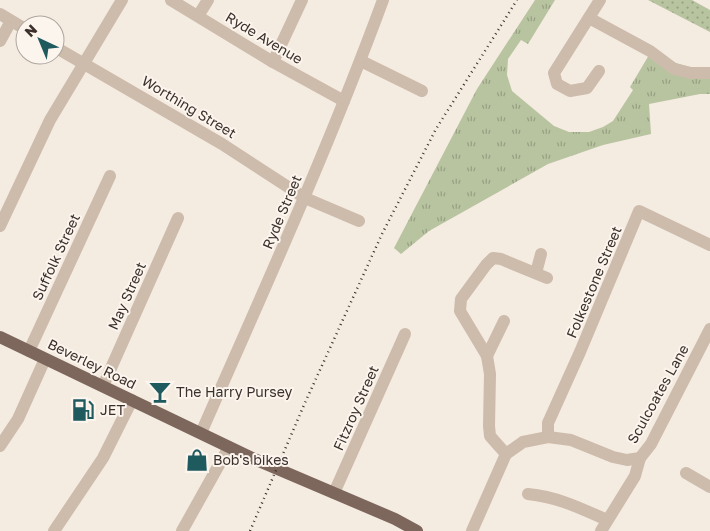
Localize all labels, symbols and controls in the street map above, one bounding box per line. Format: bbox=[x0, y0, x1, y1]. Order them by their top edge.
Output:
street label: Ryde Avenue bbox=[223, 8, 306, 67]
north arrow bbox=[15, 15, 65, 65]
text: N bbox=[21, 20, 40, 40]
street label: Worthing Street bbox=[139, 72, 240, 141]
street label: Ryde Street bbox=[258, 172, 305, 251]
street label: Suffolk Street bbox=[28, 211, 83, 303]
street label: Folkestone Street bbox=[562, 223, 625, 340]
street label: May Street bbox=[104, 259, 149, 332]
street label: Beverley Road bbox=[45, 335, 139, 392]
street label: Sculcoates Lane bbox=[623, 341, 692, 446]
street label: Fitzroy Street bbox=[329, 363, 382, 453]
bar icon: The Harry Pursey bbox=[147, 379, 173, 405]
place label: The Harry Pursey bbox=[176, 383, 292, 400]
fuel station icon: JET bbox=[70, 397, 96, 423]
place label: JET bbox=[100, 401, 125, 418]
shop icon: Bob's bikes bbox=[184, 447, 210, 473]
place label: Bob's bikes bbox=[213, 451, 289, 468]

